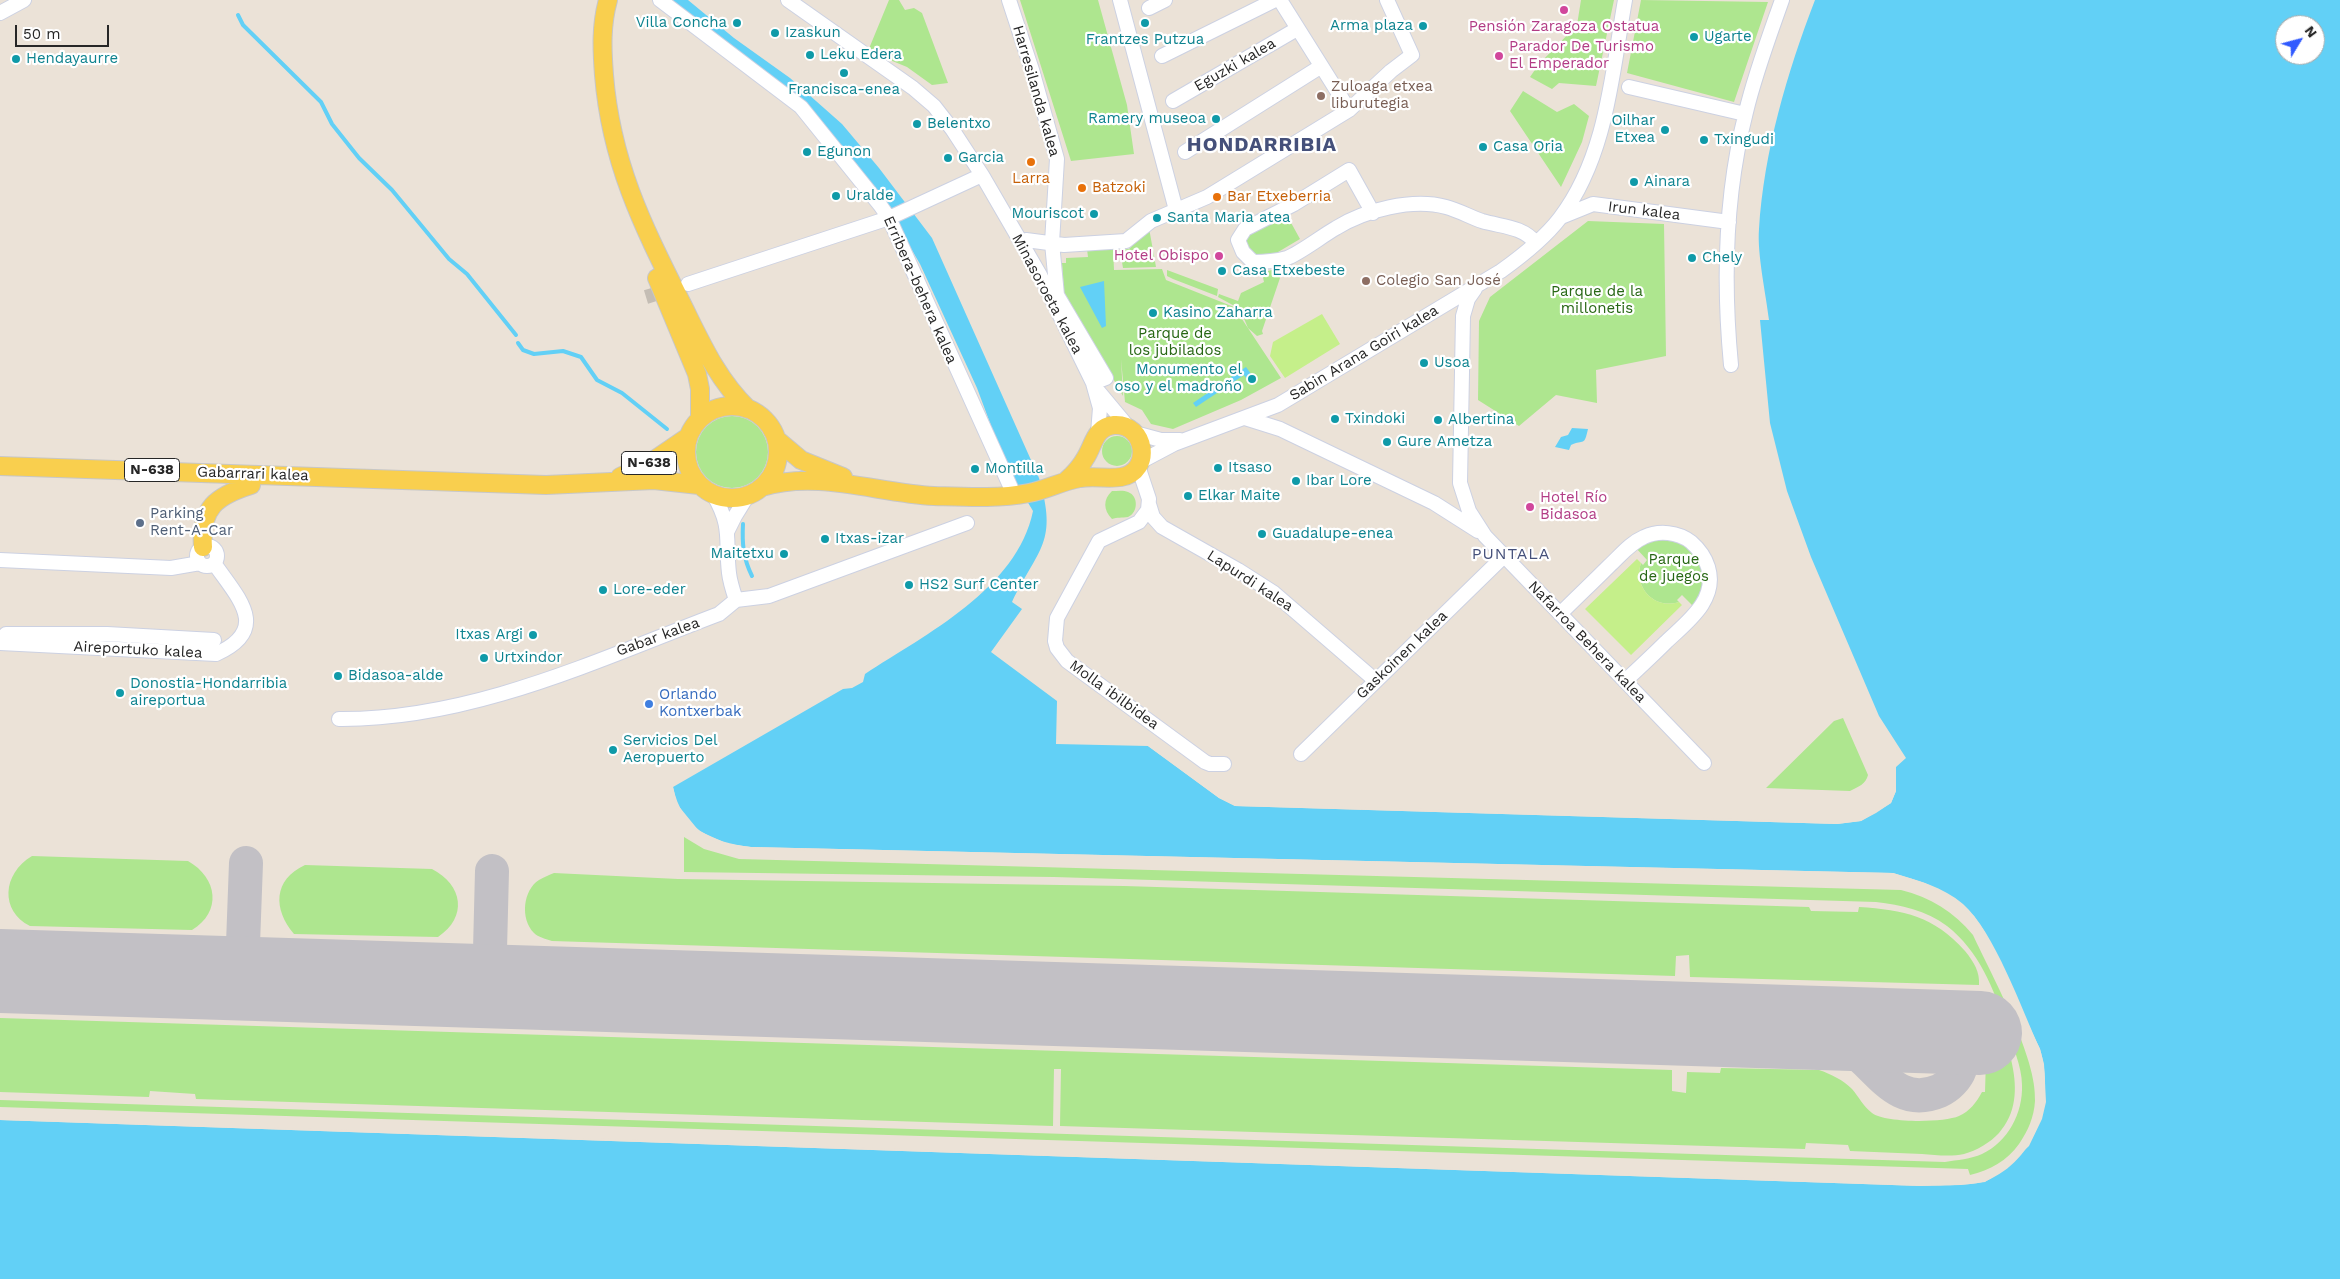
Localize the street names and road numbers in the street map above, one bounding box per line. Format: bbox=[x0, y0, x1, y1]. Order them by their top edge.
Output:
street label: Harresilanda kalea bbox=[1009, 23, 1063, 159]
street label: Eguzki kalea bbox=[1191, 34, 1279, 96]
street label: Irun kalea bbox=[1607, 198, 1681, 224]
street label: Erribera-behera kalea bbox=[879, 213, 961, 367]
street label: Minasoroeta kalea bbox=[1008, 231, 1086, 357]
street label: Sabin Arana Goiri kalea bbox=[1286, 301, 1442, 405]
road number: N-638 bbox=[622, 452, 676, 474]
road number: N-638 bbox=[124, 458, 180, 482]
street label: Gabarrari kalea bbox=[197, 463, 309, 485]
street label: Lapurdi kalea bbox=[1204, 546, 1296, 616]
street label: Nafarroa Behera kalea bbox=[1524, 577, 1650, 707]
street label: Gaskoinen kalea bbox=[1353, 607, 1451, 703]
street label: Gabar kalea bbox=[614, 614, 702, 660]
street label: Aireportuko kalea bbox=[73, 638, 203, 662]
street label: Molla ibilbidea bbox=[1066, 656, 1162, 734]

